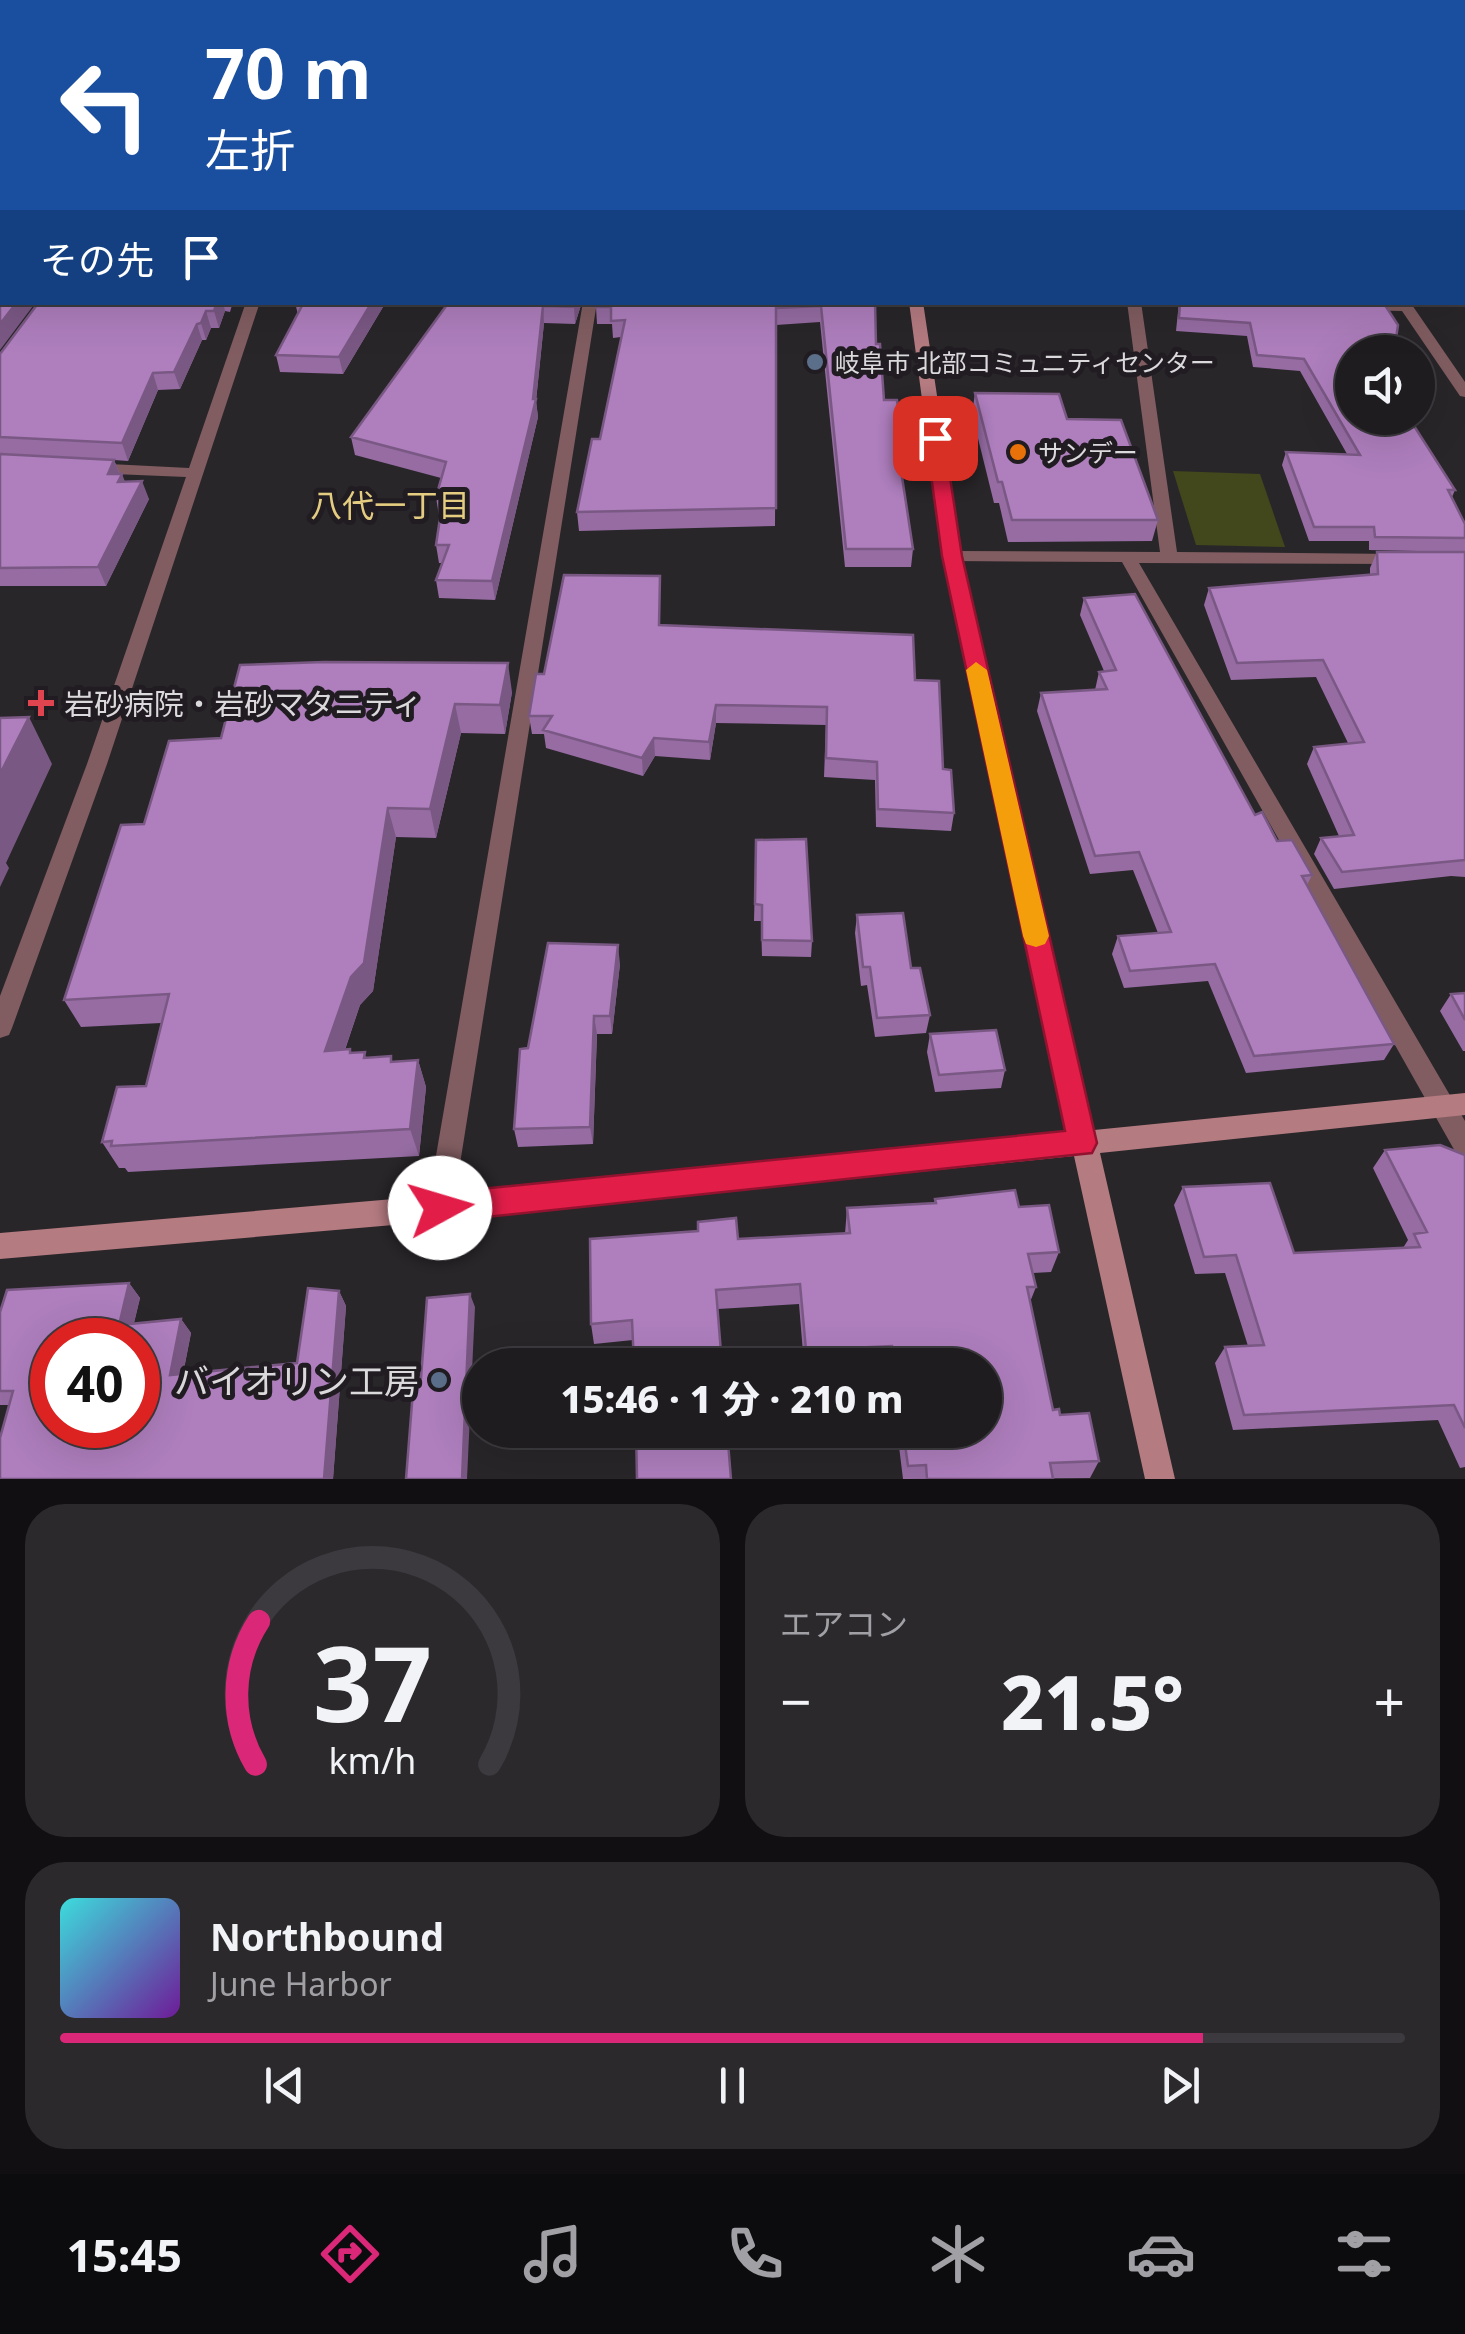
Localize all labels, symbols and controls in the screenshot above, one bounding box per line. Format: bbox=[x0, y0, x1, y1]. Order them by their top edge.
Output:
text: 70 m bbox=[205, 24, 372, 120]
icon: left bbox=[40, 40, 170, 170]
text: 左折 bbox=[205, 119, 295, 180]
icon: arrive bbox=[174, 230, 229, 285]
text: その先 bbox=[40, 233, 154, 285]
map controls bbox=[1335, 335, 1435, 435]
button: sound bbox=[1335, 335, 1435, 435]
place label: 岐阜市 北部コミュニティセンター bbox=[835, 345, 1215, 379]
marker: 岐阜市 北部コミュニティセンター bbox=[804, 351, 826, 373]
pin bbox=[893, 396, 978, 481]
icon: arrive bbox=[908, 411, 963, 466]
place label: サンデー bbox=[1038, 435, 1138, 469]
marker: サンデー bbox=[1007, 441, 1029, 463]
district label: 八代一丁目 bbox=[310, 483, 470, 526]
place label: 岩砂病院・岩砂マタニティ bbox=[64, 683, 422, 724]
marker: 岩砂病院・岩砂マタニティ bbox=[28, 690, 54, 716]
position arrow bbox=[388, 1156, 492, 1260]
speed limit sign: 40 bbox=[30, 1318, 160, 1448]
place label: バイオリン工房 bbox=[174, 1357, 419, 1404]
marker: バイオリン工房 bbox=[428, 1369, 450, 1391]
text: 15:46 · 1 分 · 210 m bbox=[561, 1372, 903, 1424]
text: エアコン bbox=[780, 1602, 908, 1645]
text: 37 bbox=[313, 1611, 432, 1752]
text: 21.5° bbox=[1001, 1650, 1184, 1752]
text: − bbox=[780, 1663, 811, 1738]
text: + bbox=[1374, 1663, 1405, 1738]
text: km/h bbox=[329, 1736, 416, 1784]
text: Northbound bbox=[210, 1910, 444, 1962]
text: June Harbor bbox=[210, 1962, 392, 2005]
icon: previous bbox=[257, 2058, 312, 2113]
icon: pause bbox=[705, 2058, 760, 2113]
icon: next bbox=[1153, 2058, 1208, 2113]
icon: directions bbox=[315, 2219, 385, 2289]
icon: music bbox=[518, 2219, 588, 2289]
icon: phone bbox=[720, 2219, 790, 2289]
icon: climate bbox=[923, 2219, 993, 2289]
icon: car bbox=[1126, 2219, 1196, 2289]
icon: filters bbox=[1329, 2219, 1399, 2289]
text: 15:45 bbox=[66, 2224, 182, 2285]

